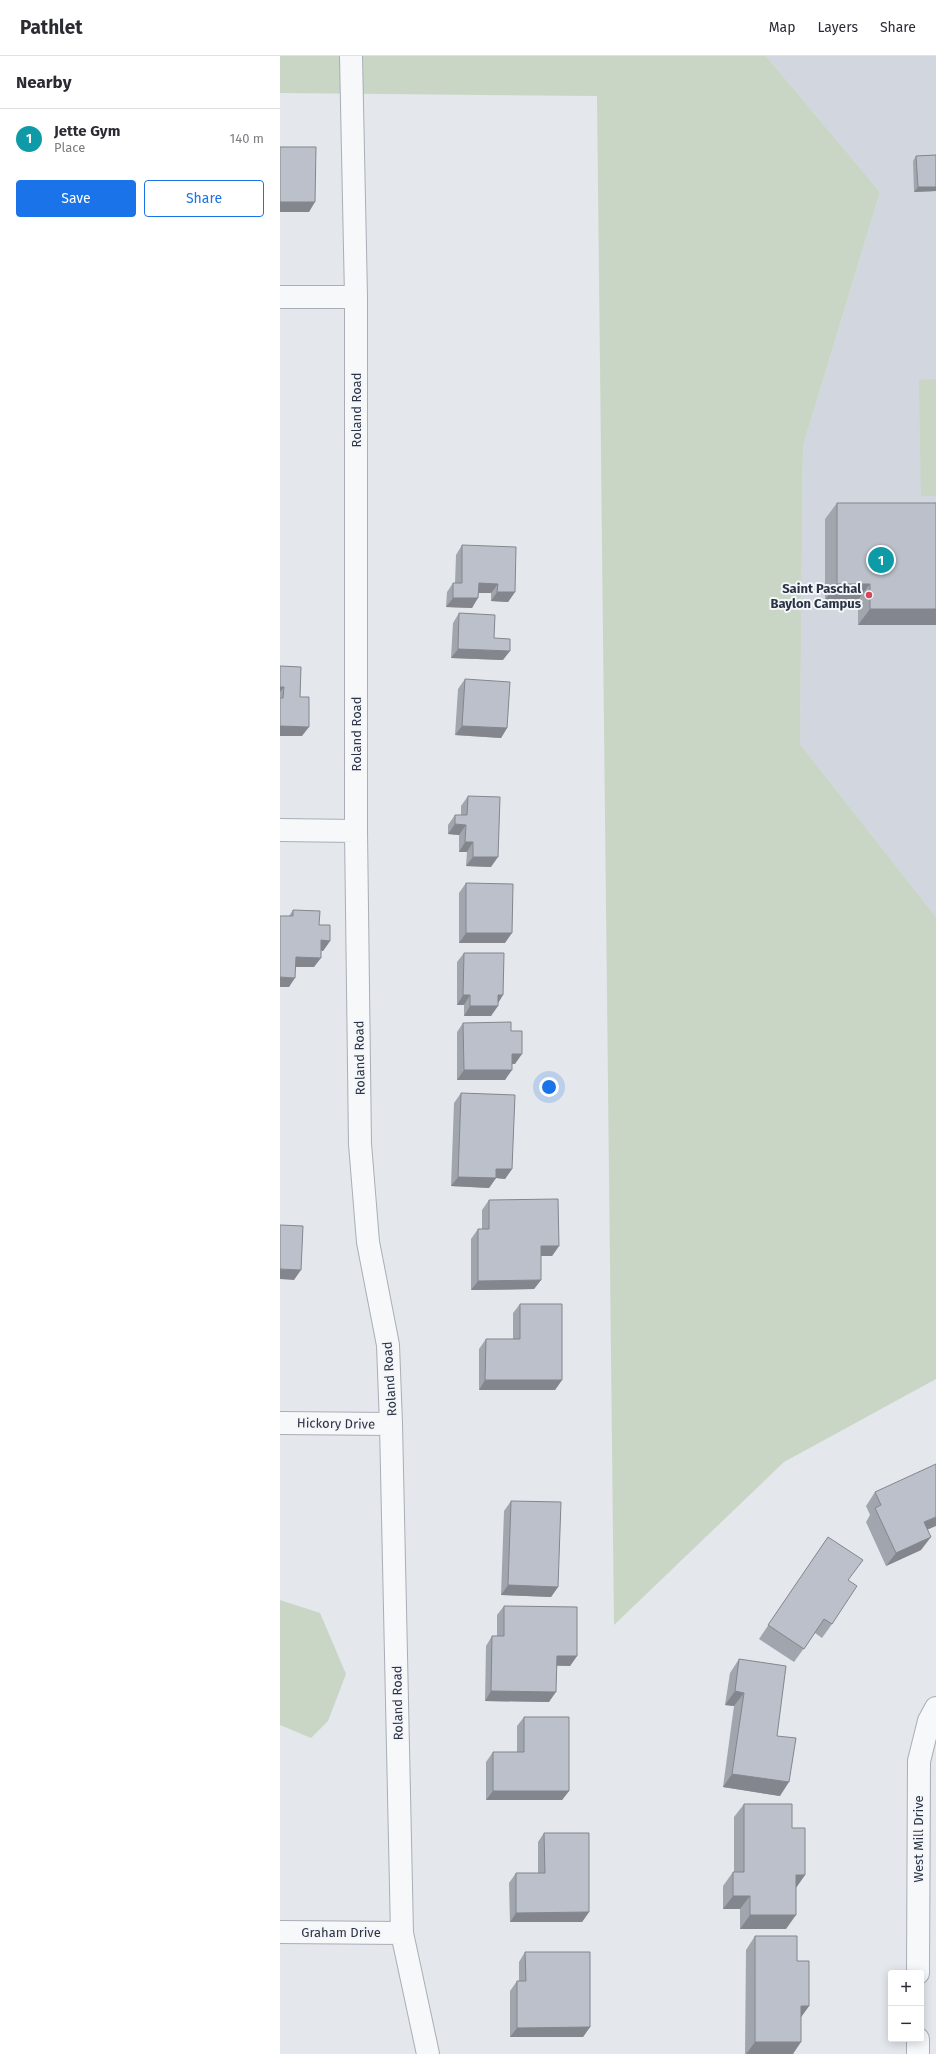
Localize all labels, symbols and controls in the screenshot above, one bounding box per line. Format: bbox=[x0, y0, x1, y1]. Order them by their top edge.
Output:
text: Pathlet bbox=[20, 16, 83, 39]
text: Map bbox=[769, 19, 795, 36]
text: Layers bbox=[817, 19, 858, 36]
text: Share bbox=[880, 19, 916, 36]
text: Nearby bbox=[16, 72, 71, 93]
text: Jette Gym bbox=[54, 122, 120, 140]
text: 1 bbox=[26, 131, 32, 146]
text: 140 m bbox=[230, 131, 264, 146]
text: Place bbox=[54, 140, 85, 155]
button: Save bbox=[16, 180, 136, 217]
button: Share bbox=[144, 180, 264, 217]
street label: Roland Road bbox=[349, 373, 364, 447]
pin: 1 bbox=[868, 545, 894, 575]
place label: Saint Paschal Baylon Campus bbox=[770, 581, 862, 611]
marker: Saint Paschal Baylon Campus bbox=[864, 590, 874, 600]
street label: Roland Road bbox=[349, 697, 364, 771]
street label: Roland Road bbox=[351, 1020, 368, 1096]
your location bbox=[539, 1077, 559, 1097]
street label: Roland Road bbox=[379, 1341, 400, 1417]
street label: Hickory Drive bbox=[297, 1415, 375, 1432]
street label: Roland Road bbox=[389, 1665, 406, 1741]
street label: West Mill Drive bbox=[911, 1795, 926, 1883]
street label: Graham Drive bbox=[301, 1925, 381, 1940]
map controls bbox=[888, 1970, 924, 2042]
button: + bbox=[888, 1970, 924, 2006]
button: − bbox=[888, 2006, 924, 2042]

